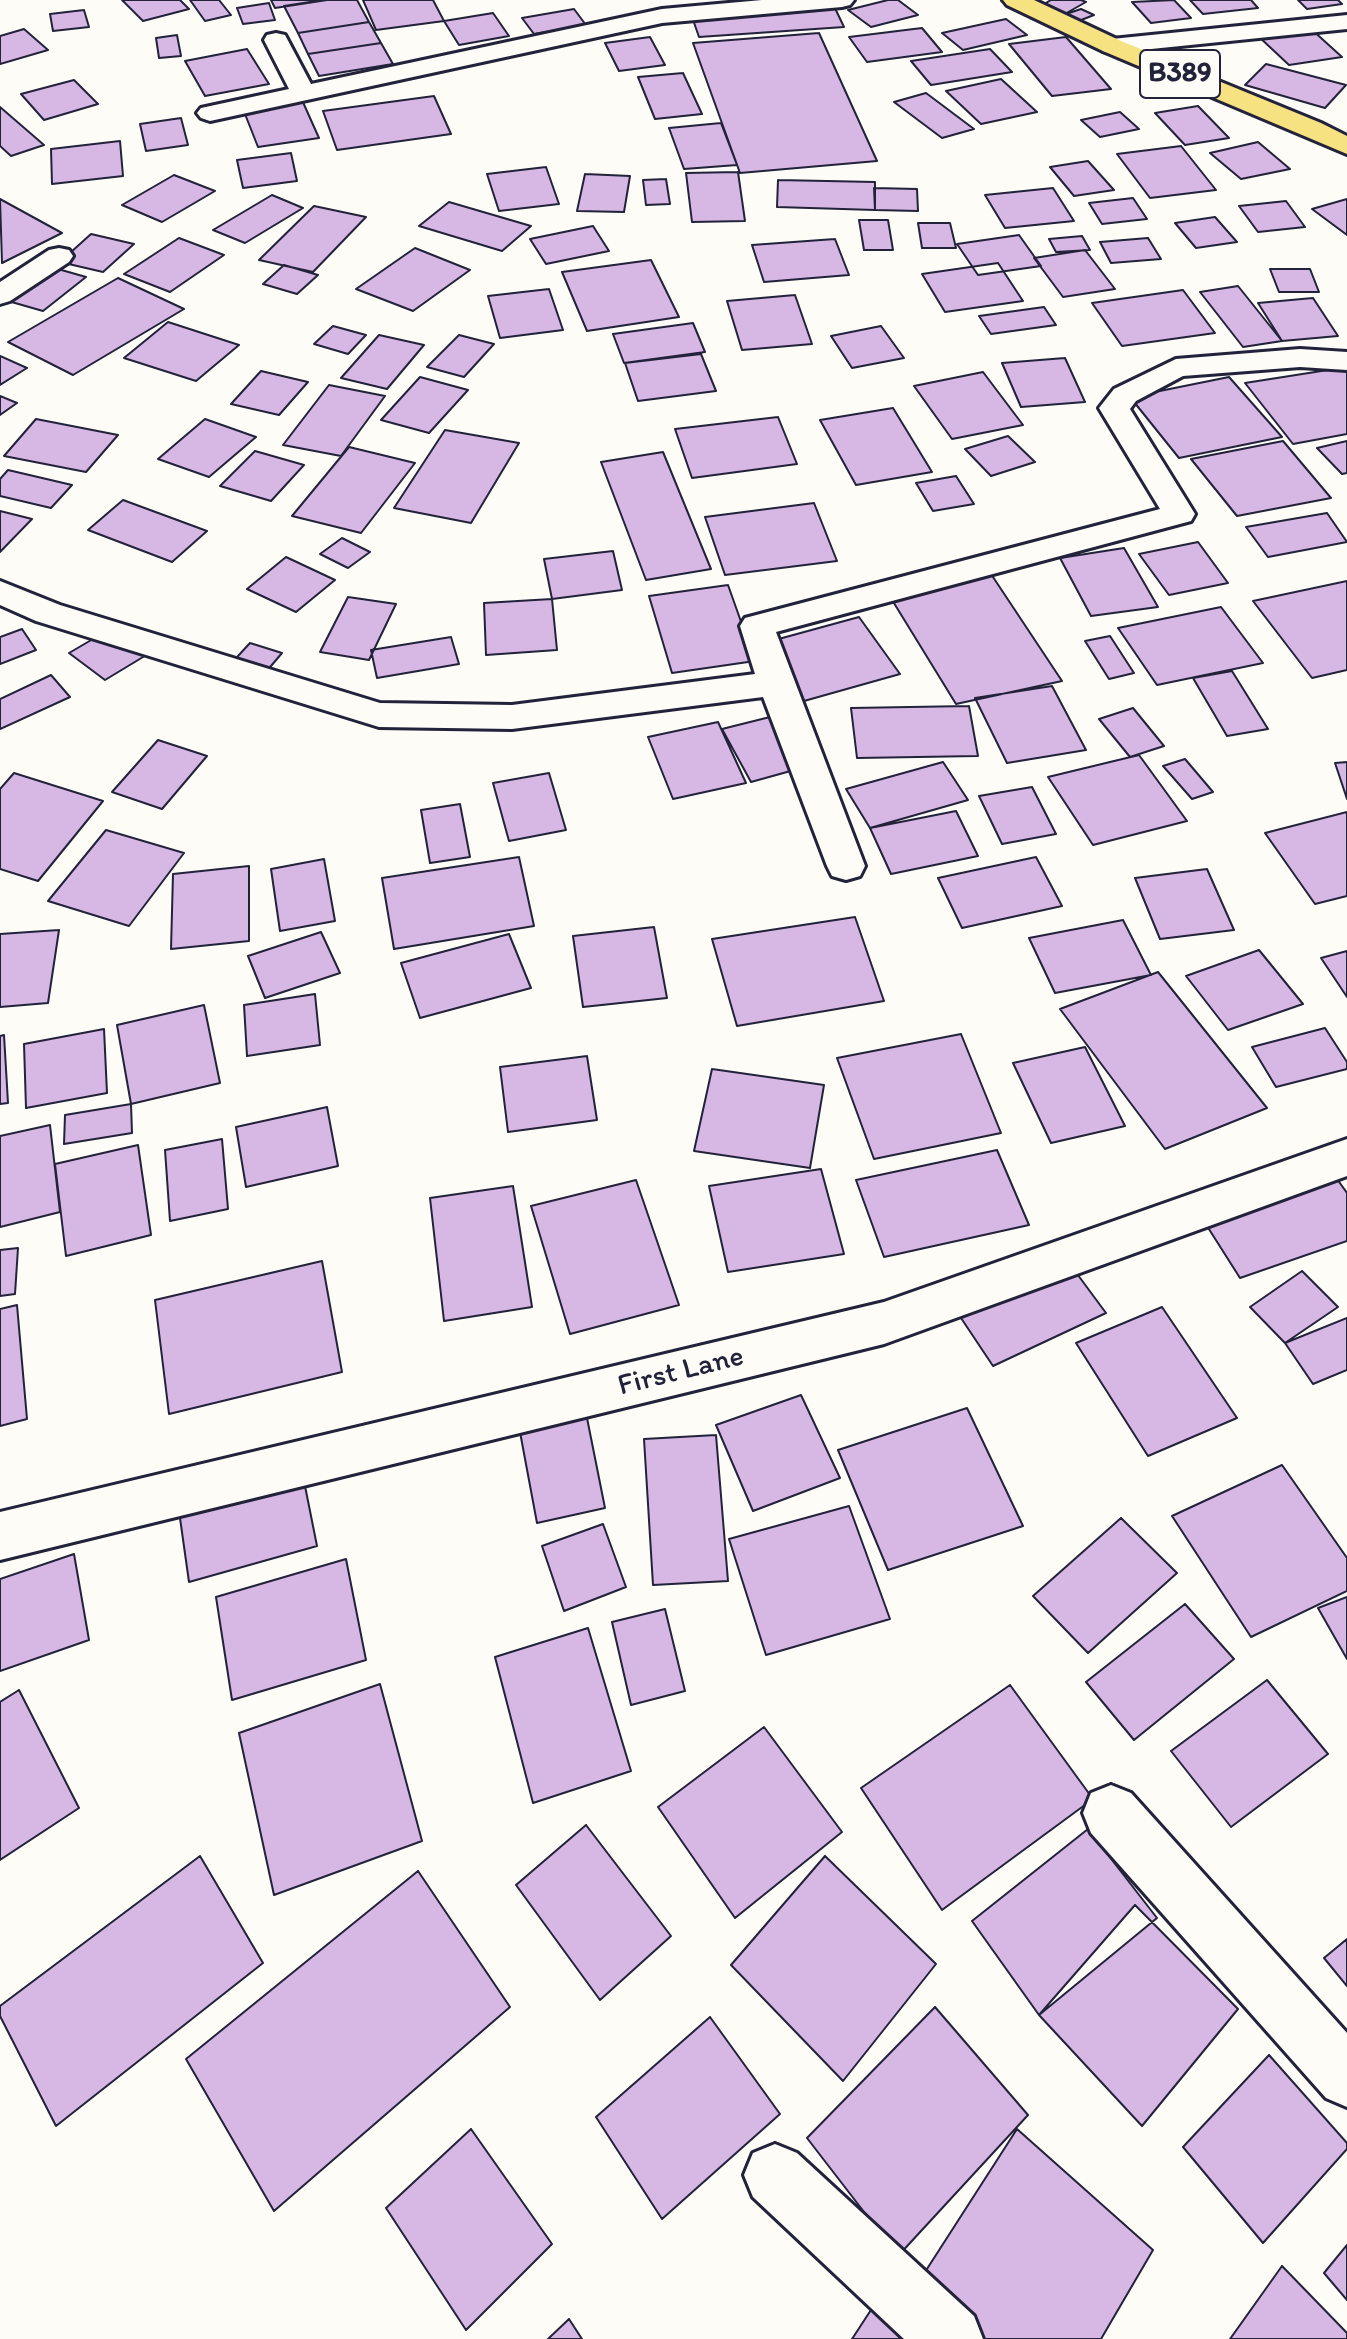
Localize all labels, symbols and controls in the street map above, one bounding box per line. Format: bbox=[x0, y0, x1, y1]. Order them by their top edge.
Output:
road number: B389 bbox=[1140, 50, 1220, 98]
street label: First Lane bbox=[614, 1339, 748, 1405]

